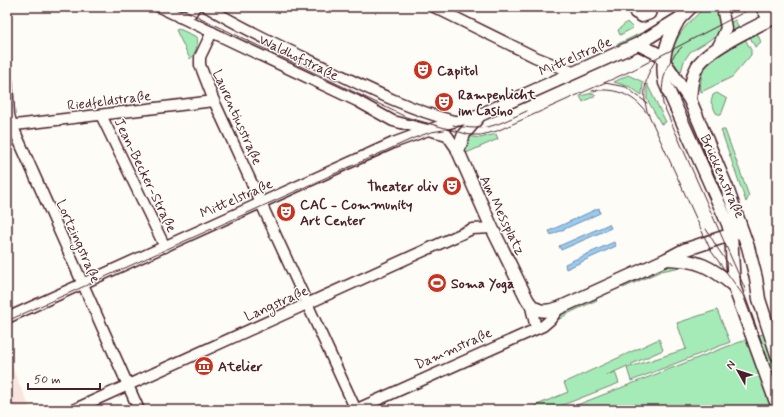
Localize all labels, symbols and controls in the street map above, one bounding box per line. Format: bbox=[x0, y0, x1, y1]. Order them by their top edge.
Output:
street label: Waldhofstraße bbox=[256, 31, 341, 85]
street label: Mittelstraße bbox=[536, 33, 615, 81]
theatre icon: Capitol bbox=[412, 59, 434, 81]
place label: Capitol bbox=[437, 62, 478, 80]
street label: Laurentiusstraße bbox=[208, 67, 266, 168]
place label: Rampenlicht im Casino bbox=[458, 86, 537, 120]
street label: Riedfeldstraße bbox=[66, 87, 152, 115]
theatre icon: Rampenlicht im Casino bbox=[433, 91, 455, 113]
street label: Jean-Becker-Straße bbox=[110, 115, 181, 236]
street label: Brückenstraße bbox=[696, 132, 749, 221]
street label: Am Messplatz bbox=[475, 173, 529, 259]
street label: Mittelstraße bbox=[197, 175, 276, 223]
theatre icon: Theater oliv bbox=[441, 175, 463, 197]
place label: Theater oliv bbox=[367, 178, 439, 196]
place label: CAC - Community Art Center bbox=[300, 196, 413, 230]
street label: Lortzingstraße bbox=[51, 197, 104, 286]
theatre icon: CAC - Community Art Center bbox=[275, 201, 297, 223]
sports icon: Soma Yoga bbox=[426, 272, 448, 294]
place label: Soma Yoga bbox=[451, 275, 514, 294]
street label: Langstraße bbox=[242, 282, 312, 327]
street label: Dammstraße bbox=[412, 324, 495, 374]
north arrow bbox=[718, 351, 758, 391]
museum icon: Atelier bbox=[193, 355, 215, 377]
place label: Atelier bbox=[218, 358, 263, 376]
text: N bbox=[723, 358, 739, 373]
scale bar bbox=[28, 365, 100, 391]
text: 50 m bbox=[34, 372, 61, 388]

